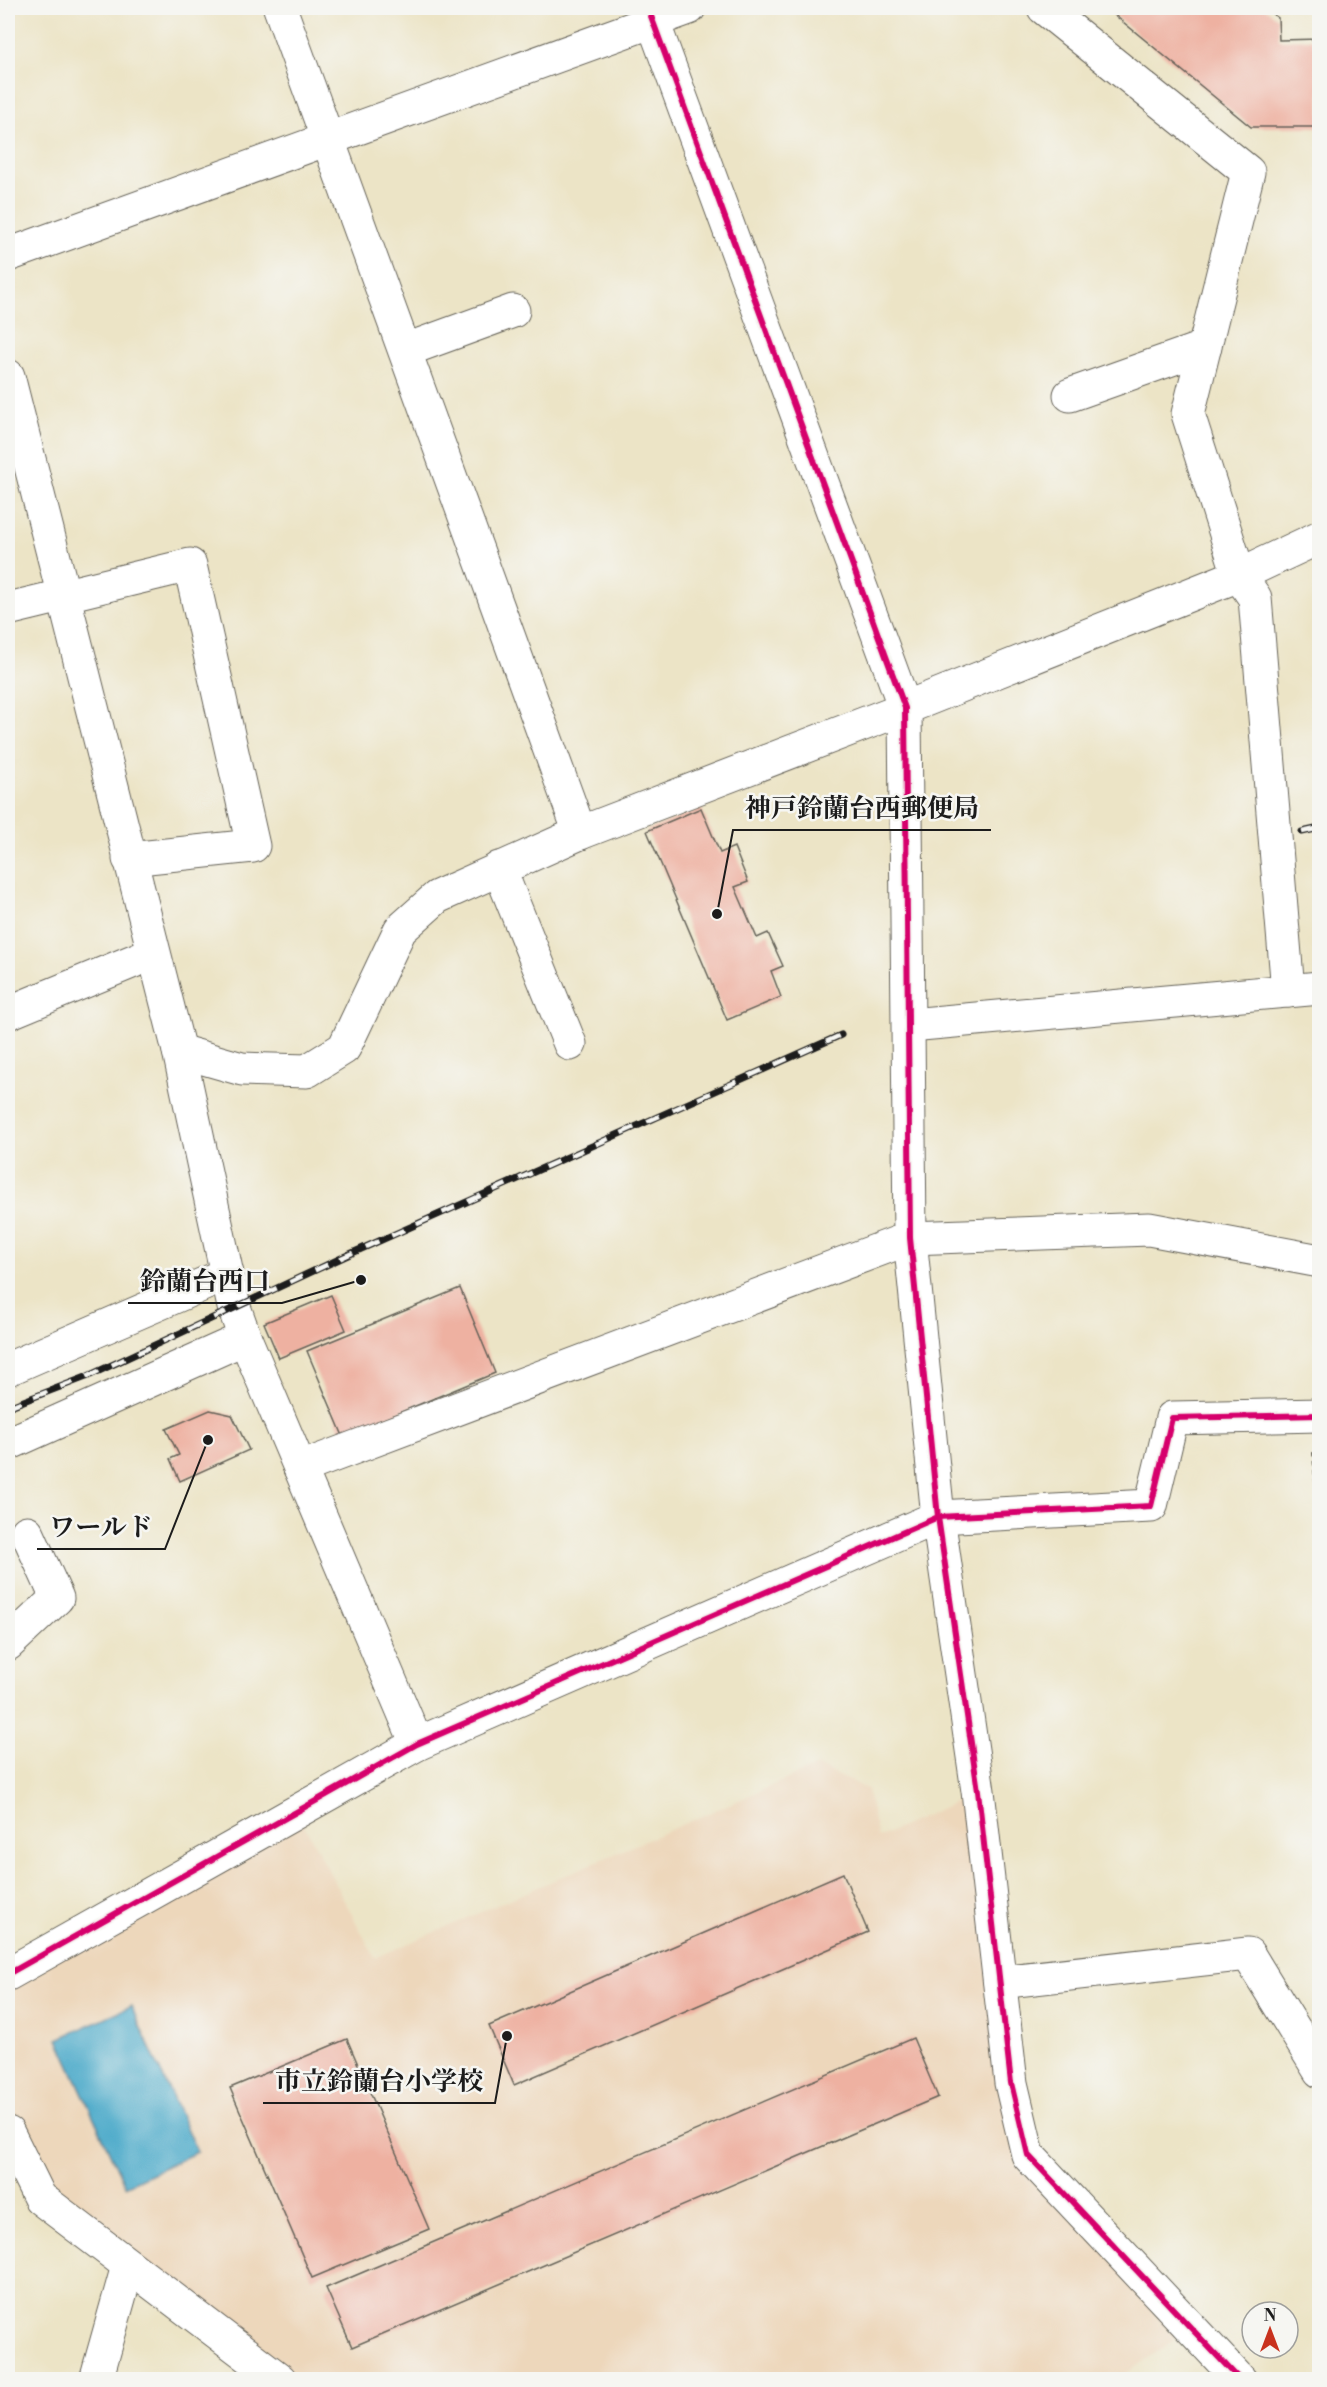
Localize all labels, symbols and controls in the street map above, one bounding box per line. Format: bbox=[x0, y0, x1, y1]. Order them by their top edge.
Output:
callout: 神戸鈴蘭台西郵便局 bbox=[733, 786, 991, 830]
text: 神戸鈴蘭台西郵便局 bbox=[745, 793, 979, 825]
callout: 鈴蘭台西口 bbox=[128, 1259, 282, 1303]
text: 鈴蘭台西口 bbox=[140, 1266, 270, 1298]
callout: ワールド bbox=[37, 1505, 165, 1549]
text: ワールド bbox=[49, 1512, 153, 1544]
callout: 市立鈴蘭台小学校 bbox=[263, 2059, 495, 2103]
text: 市立鈴蘭台小学校 bbox=[275, 2066, 483, 2098]
north arrow bbox=[1240, 2300, 1300, 2360]
text: N bbox=[1264, 2306, 1277, 2326]

